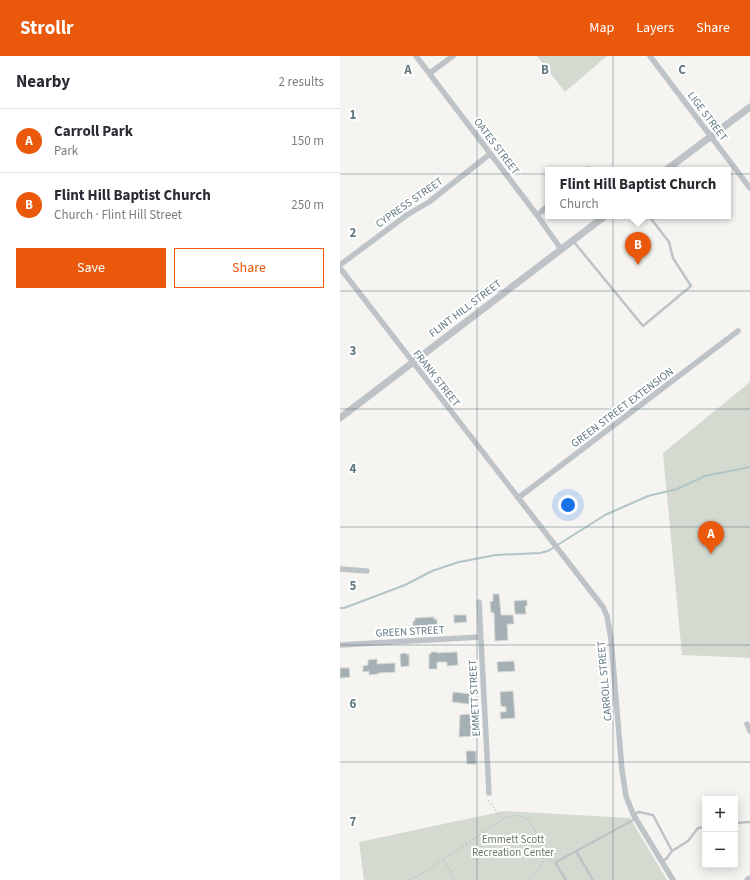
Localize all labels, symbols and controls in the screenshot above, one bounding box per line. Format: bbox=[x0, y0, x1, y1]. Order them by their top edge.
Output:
text: Strollr bbox=[20, 15, 74, 42]
text: Map bbox=[589, 18, 614, 38]
text: Layers bbox=[636, 18, 674, 38]
text: Share bbox=[696, 18, 730, 38]
text: A bbox=[403, 61, 412, 79]
text: B bbox=[541, 61, 549, 79]
text: C bbox=[678, 61, 686, 79]
text: Nearby bbox=[16, 70, 70, 94]
text: 2 results bbox=[279, 73, 324, 91]
street label: LIGE STREET bbox=[684, 88, 731, 144]
text: 1 bbox=[350, 106, 357, 124]
street label: OATES STREET bbox=[470, 115, 523, 178]
text: Carroll Park bbox=[54, 121, 133, 142]
text: A bbox=[25, 132, 33, 150]
text: 150 m bbox=[291, 132, 324, 150]
text: Park bbox=[54, 142, 78, 160]
popup bbox=[545, 167, 731, 219]
street label: CYPRESS STREET bbox=[373, 174, 446, 231]
text: Flint Hill Baptist Church bbox=[560, 174, 716, 195]
text: Flint Hill Baptist Church bbox=[54, 185, 211, 206]
text: Church bbox=[560, 195, 599, 213]
text: B bbox=[25, 196, 33, 214]
text: 250 m bbox=[291, 196, 324, 214]
text: Church · Flint Hill Street bbox=[54, 206, 182, 224]
text: 2 bbox=[350, 224, 357, 242]
pin: B bbox=[625, 232, 651, 265]
button: Save bbox=[16, 248, 166, 288]
button: Share bbox=[174, 248, 324, 288]
street label: FLINT HILL STREET bbox=[426, 276, 505, 341]
text: 3 bbox=[350, 342, 357, 360]
street label: FRANK STREET bbox=[410, 347, 464, 410]
street label: GREEN STREET EXTENSION bbox=[568, 364, 677, 451]
text: 4 bbox=[350, 460, 357, 478]
your location bbox=[558, 495, 578, 515]
pin: A bbox=[698, 521, 724, 554]
text: 5 bbox=[350, 577, 357, 595]
street label: GREEN STREET bbox=[375, 622, 445, 641]
street label: CARROLL STREET bbox=[594, 640, 615, 722]
street label: EMMETT STREET bbox=[465, 659, 484, 737]
text: 6 bbox=[350, 695, 357, 713]
map controls bbox=[702, 796, 738, 868]
button: + bbox=[702, 796, 738, 832]
text: 7 bbox=[350, 813, 357, 831]
park label: Emmett Scott Recreation Center bbox=[472, 832, 554, 860]
button: − bbox=[702, 832, 738, 868]

